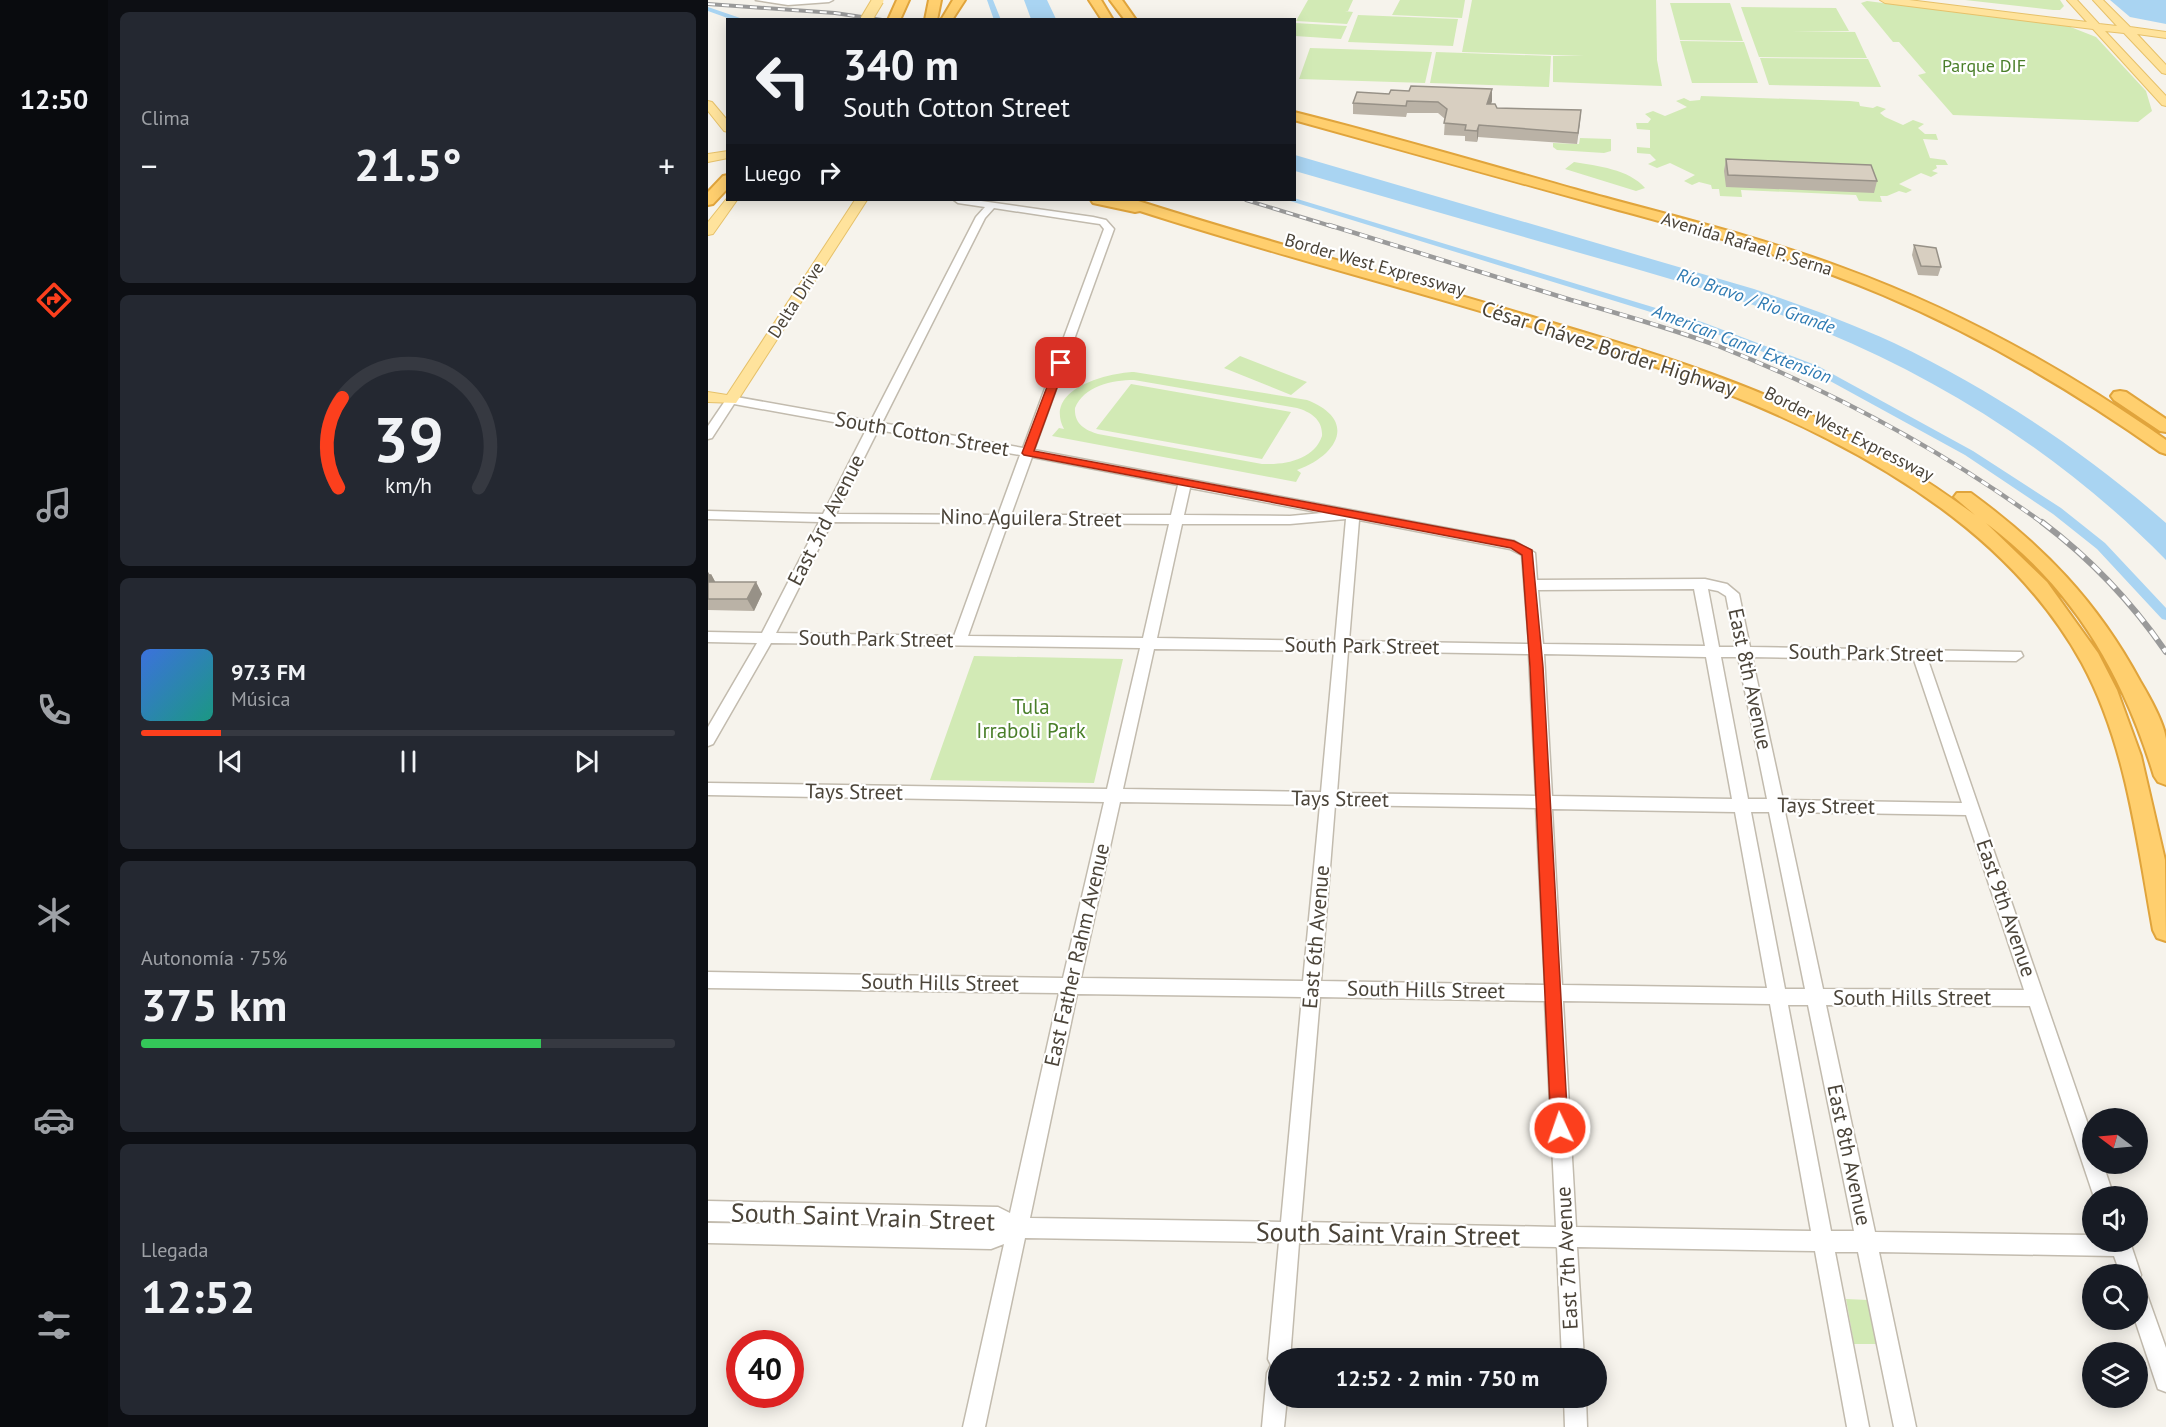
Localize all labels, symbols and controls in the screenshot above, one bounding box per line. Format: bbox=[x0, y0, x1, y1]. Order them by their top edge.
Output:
text: 340 m bbox=[843, 37, 959, 92]
icon: left bbox=[744, 42, 822, 120]
park label: Parque DIF bbox=[1942, 54, 2026, 77]
text: 12:50 bbox=[20, 82, 88, 116]
text: South Cotton Street bbox=[843, 90, 1070, 124]
text: Clima bbox=[141, 105, 190, 131]
text: 21.5° bbox=[354, 135, 462, 193]
text: − bbox=[141, 144, 158, 187]
text: + bbox=[658, 144, 675, 187]
icon: right bbox=[813, 156, 846, 189]
text: Luego bbox=[744, 159, 801, 187]
street label: Avenida Rafael P. Serna bbox=[1659, 207, 1835, 280]
street label: Border West Expressway bbox=[1282, 228, 1469, 302]
street label: Delta Drive bbox=[762, 257, 829, 342]
water label: Río Bravo / Rio Grande bbox=[1674, 263, 1839, 339]
icon: directions bbox=[33, 279, 75, 321]
street label: César Chávez Border Highway bbox=[1478, 295, 1740, 403]
water label: American Canal Extension bbox=[1649, 298, 1835, 388]
pin bbox=[1035, 337, 1086, 388]
icon: arrive bbox=[1044, 346, 1077, 379]
street label: Border West Expressway bbox=[1761, 381, 1938, 487]
text: 39 bbox=[373, 398, 443, 479]
street label: South Cotton Street bbox=[833, 405, 1011, 462]
street label: East 3rd Avenue bbox=[781, 450, 870, 590]
text: km/h bbox=[384, 471, 431, 499]
icon: music bbox=[33, 484, 75, 526]
street label: Nino Aguilera Street bbox=[940, 502, 1122, 533]
street label: East 8th Avenue bbox=[1722, 606, 1779, 752]
street label: South Park Street bbox=[798, 624, 954, 653]
street label: South Park Street bbox=[1284, 631, 1440, 660]
street label: South Park Street bbox=[1788, 638, 1944, 667]
text: 97.3 FM bbox=[231, 658, 306, 686]
text: Música bbox=[231, 686, 290, 712]
icon: phone bbox=[33, 689, 75, 731]
park label: Tula Irraboli Park bbox=[976, 693, 1086, 744]
icon: previous bbox=[214, 745, 247, 778]
icon: pause bbox=[392, 745, 425, 778]
icon: next bbox=[570, 745, 603, 778]
street label: Tays Street bbox=[805, 777, 903, 806]
street label: Tays Street bbox=[1291, 784, 1389, 813]
street label: Tays Street bbox=[1777, 791, 1875, 820]
street label: East 9th Avenue bbox=[1970, 835, 2043, 980]
street label: East Father Rahm Avenue bbox=[1038, 841, 1115, 1069]
street label: East 6th Avenue bbox=[1296, 864, 1335, 1010]
icon: climate bbox=[33, 894, 75, 936]
text: Autonomía · 75% bbox=[141, 945, 287, 971]
street label: South Hills Street bbox=[861, 968, 1019, 997]
text: 375 km bbox=[141, 975, 287, 1033]
street label: South Hills Street bbox=[1347, 975, 1505, 1004]
street label: South Hills Street bbox=[1833, 984, 1991, 1011]
street label: East 8th Avenue bbox=[1821, 1082, 1878, 1228]
position arrow bbox=[1528, 1096, 1592, 1160]
icon: car bbox=[33, 1099, 75, 1141]
north arrow bbox=[2082, 1108, 2148, 1174]
map controls bbox=[2082, 1108, 2148, 1408]
street label: East 7th Avenue bbox=[1549, 1186, 1584, 1330]
button: sound bbox=[2082, 1186, 2148, 1252]
street label: South Saint Vrain Street bbox=[730, 1195, 996, 1238]
street label: South Saint Vrain Street bbox=[1256, 1215, 1521, 1252]
text: Llegada bbox=[141, 1237, 208, 1263]
button: search bbox=[2082, 1264, 2148, 1330]
text: 12:52 bbox=[141, 1267, 255, 1325]
icon: filters bbox=[33, 1304, 75, 1346]
speed limit sign: 40 bbox=[726, 1330, 804, 1408]
button: layers bbox=[2082, 1342, 2148, 1408]
text: 12:52 · 2 min · 750 m bbox=[1336, 1364, 1539, 1392]

